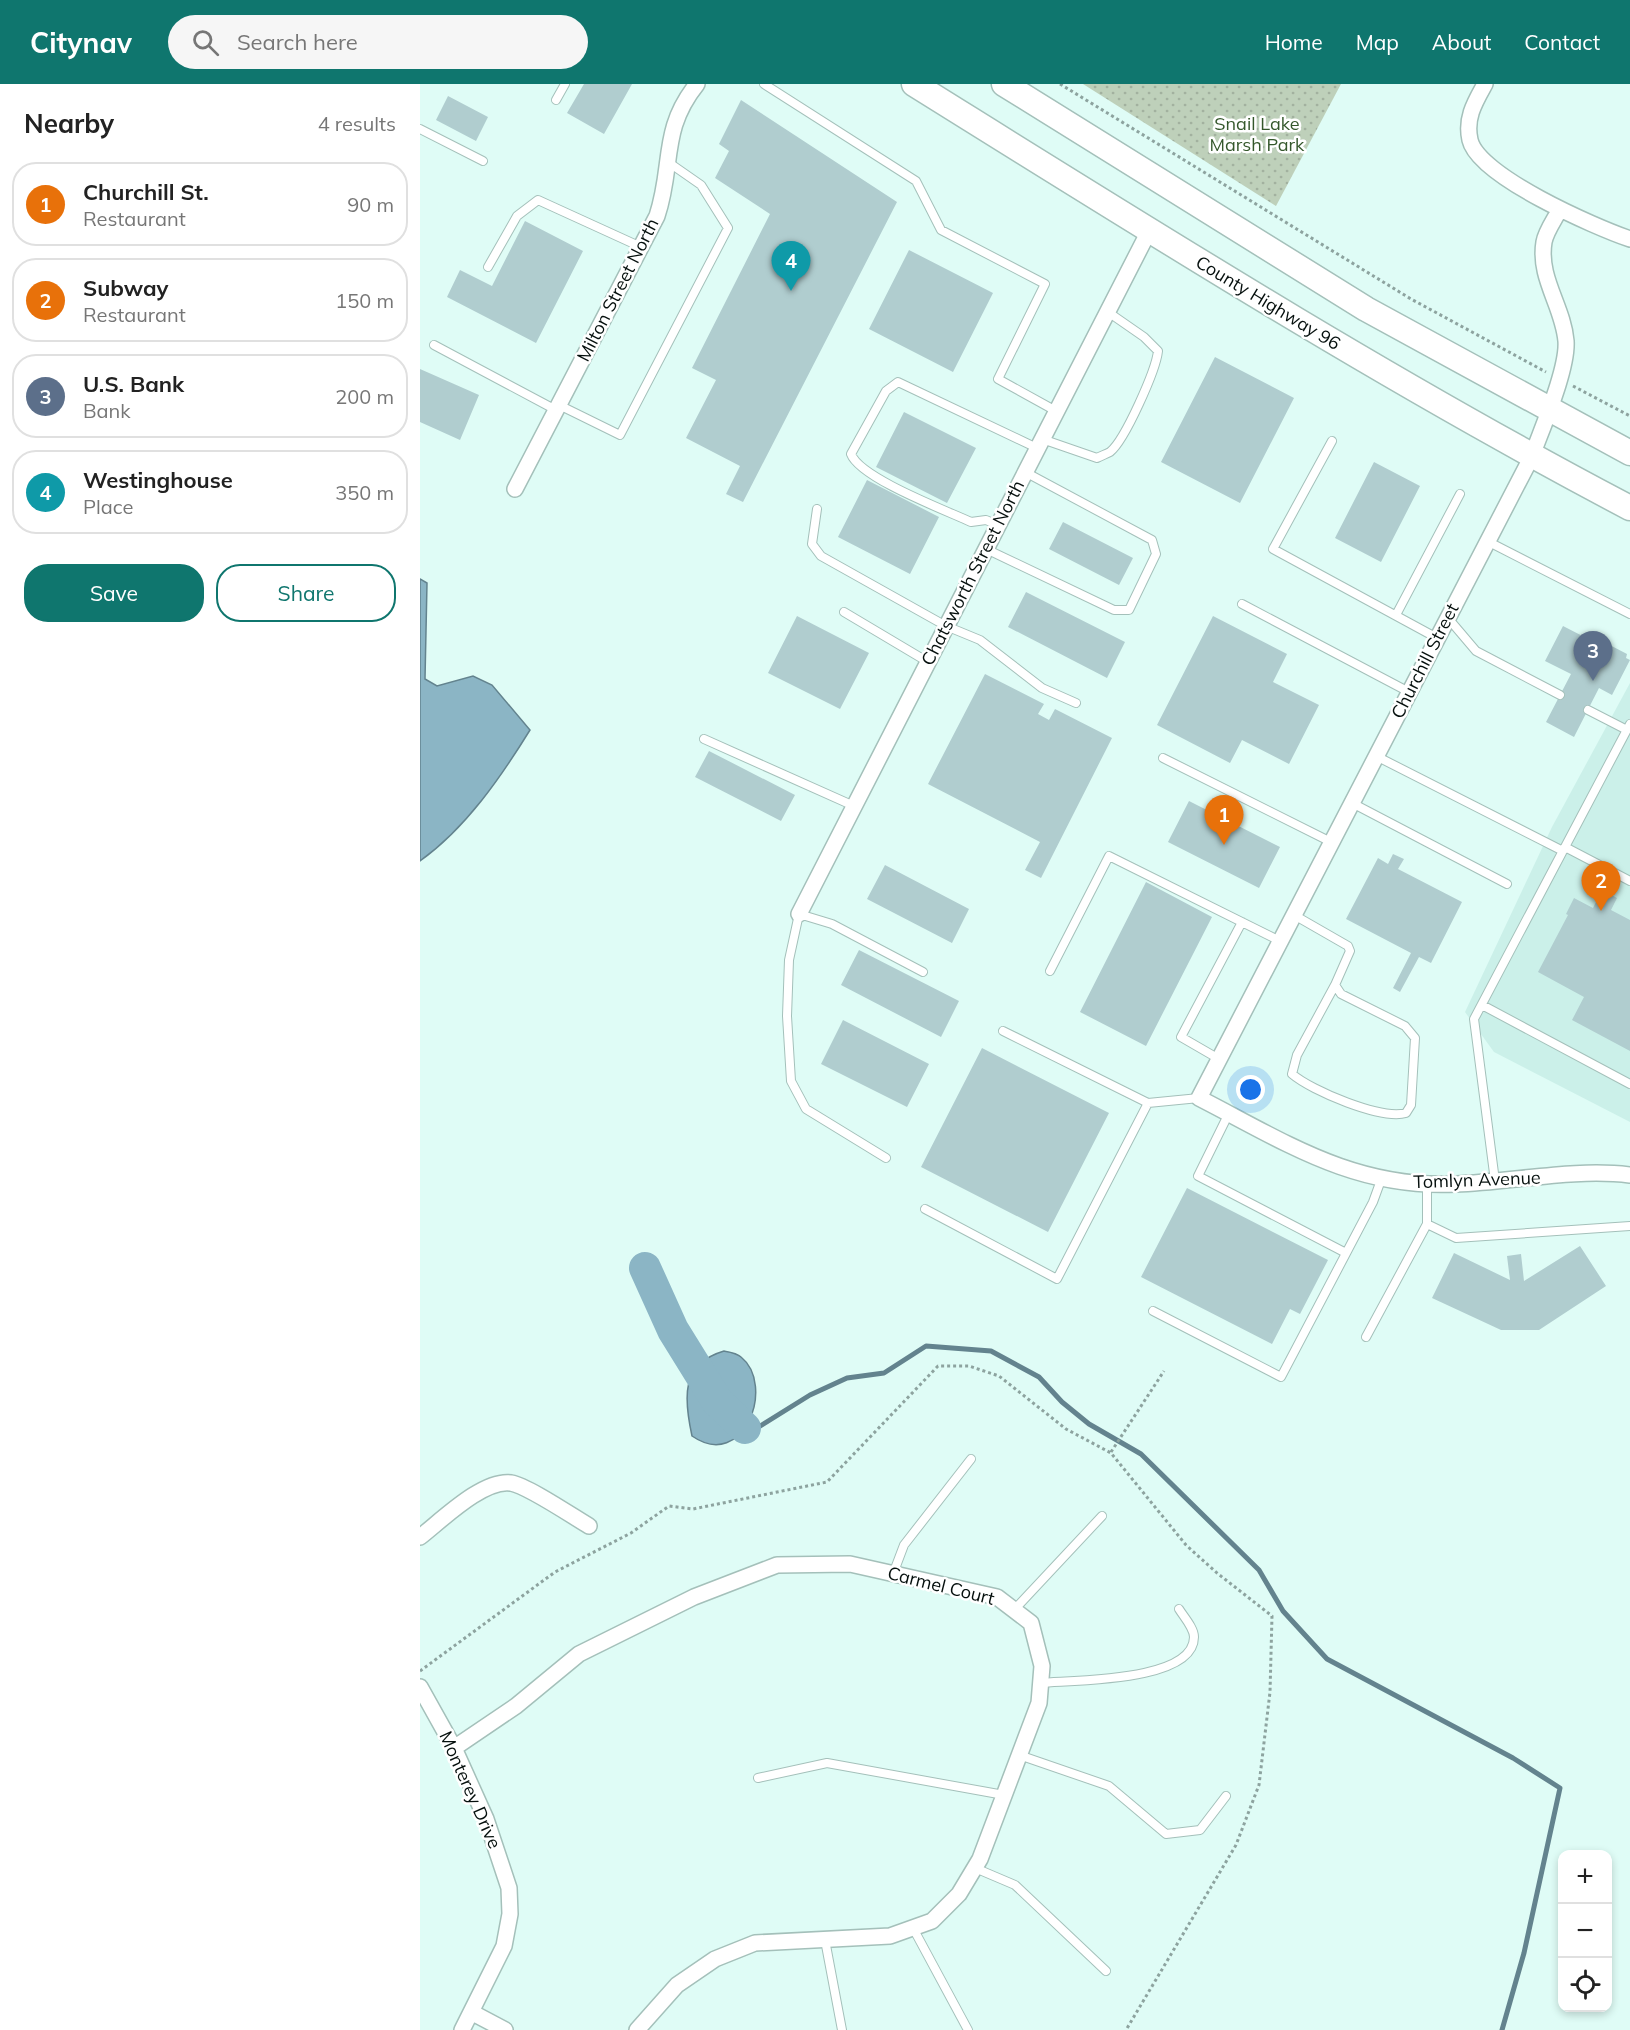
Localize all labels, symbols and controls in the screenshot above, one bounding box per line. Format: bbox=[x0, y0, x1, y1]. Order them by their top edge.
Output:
search box bbox=[168, 15, 588, 69]
text: Citynav bbox=[30, 25, 132, 60]
icon: search bbox=[189, 26, 222, 59]
text: Search here bbox=[237, 28, 358, 56]
text: Home bbox=[1265, 29, 1323, 55]
text: Map bbox=[1356, 29, 1399, 55]
text: About bbox=[1432, 29, 1491, 55]
text: Contact bbox=[1524, 29, 1600, 55]
text: Nearby bbox=[24, 107, 114, 140]
text: 4 results bbox=[318, 111, 396, 136]
park label: Snail Lake Marsh Park bbox=[1210, 112, 1305, 156]
text: Churchill St. bbox=[83, 178, 209, 206]
text: 1 bbox=[40, 192, 52, 217]
text: 90 m bbox=[347, 192, 394, 217]
text: Restaurant bbox=[83, 206, 186, 231]
street label: Milton Street North bbox=[571, 214, 664, 365]
pin: 4 bbox=[772, 242, 811, 291]
street label: County Highway 96 bbox=[1192, 250, 1345, 355]
text: Subway bbox=[83, 274, 168, 302]
text: 2 bbox=[40, 288, 52, 313]
text: 150 m bbox=[335, 288, 394, 313]
text: Restaurant bbox=[83, 302, 186, 327]
text: U.S. Bank bbox=[83, 370, 184, 398]
text: 3 bbox=[40, 384, 52, 409]
text: 200 m bbox=[335, 384, 394, 409]
text: Bank bbox=[83, 398, 131, 423]
text: Westinghouse bbox=[83, 466, 233, 494]
street label: Chatsworth Street North bbox=[916, 476, 1029, 669]
text: 4 bbox=[40, 480, 52, 505]
text: 350 m bbox=[335, 480, 394, 505]
text: Place bbox=[83, 494, 133, 519]
button: Save bbox=[24, 564, 204, 622]
button: Share bbox=[216, 564, 396, 622]
street label: Churchill Street bbox=[1386, 599, 1464, 722]
pin: 3 bbox=[1574, 632, 1612, 681]
pin: 1 bbox=[1204, 796, 1244, 845]
pin: 2 bbox=[1582, 862, 1620, 911]
your location bbox=[1236, 1075, 1265, 1104]
street label: Tomlyn Avenue bbox=[1413, 1166, 1541, 1193]
street label: Carmel Court bbox=[885, 1561, 997, 1610]
street label: Monterey Drive bbox=[434, 1728, 507, 1852]
map controls bbox=[1558, 1850, 1612, 2012]
button: + bbox=[1558, 1850, 1612, 1904]
button: − bbox=[1558, 1904, 1612, 1958]
button: locate bbox=[1558, 1958, 1612, 2012]

